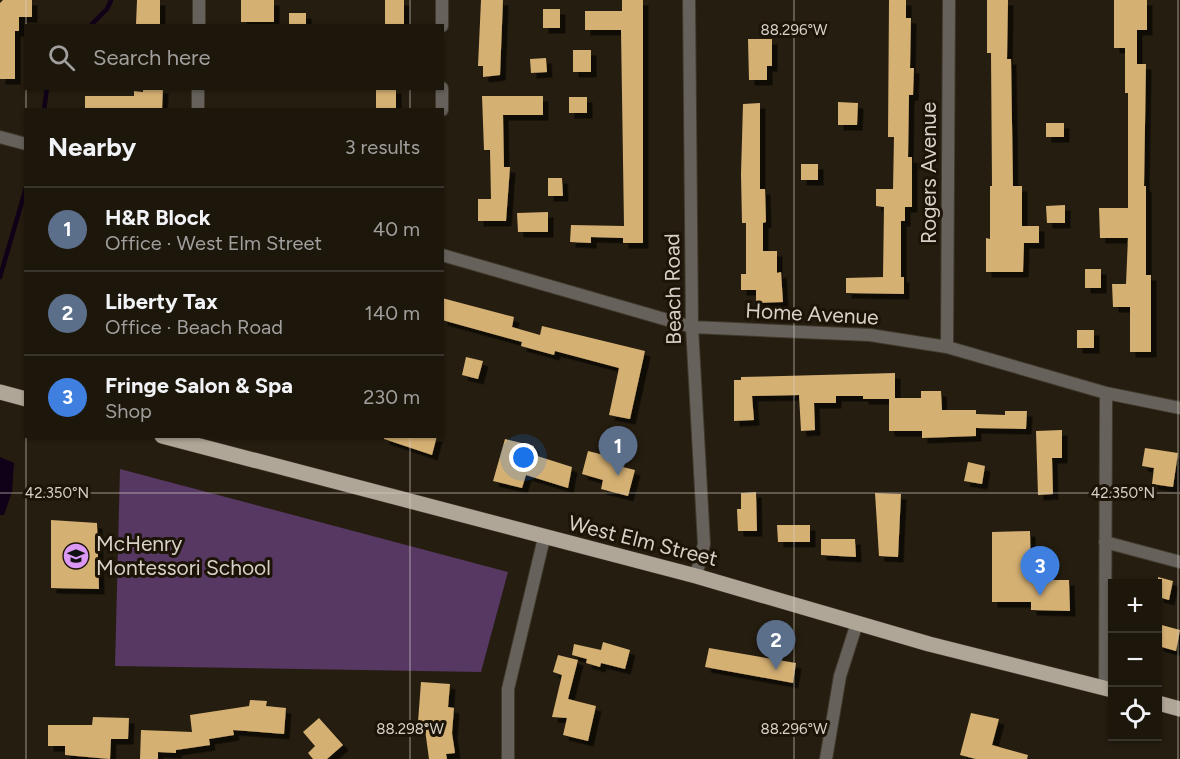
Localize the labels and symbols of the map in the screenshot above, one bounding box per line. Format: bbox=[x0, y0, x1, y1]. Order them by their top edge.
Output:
text: 88.296°W bbox=[761, 21, 828, 39]
street label: Rogers Avenue bbox=[916, 102, 941, 244]
street label: Beach Road bbox=[659, 233, 686, 345]
street label: Home Avenue bbox=[745, 298, 879, 329]
pin: 1 bbox=[598, 426, 638, 476]
your location bbox=[509, 443, 538, 472]
text: 42.350°N bbox=[25, 484, 89, 502]
text: 42.350°N bbox=[1091, 484, 1155, 502]
street label: West Elm Street bbox=[566, 510, 720, 571]
place label: McHenry Montessori School bbox=[96, 531, 271, 580]
school or university icon: McHenry Montessori School bbox=[61, 541, 91, 571]
pin: 3 bbox=[1020, 546, 1060, 596]
pin: 2 bbox=[756, 620, 796, 670]
text: 88.298°W bbox=[376, 720, 444, 738]
text: 88.296°W bbox=[761, 720, 828, 738]

